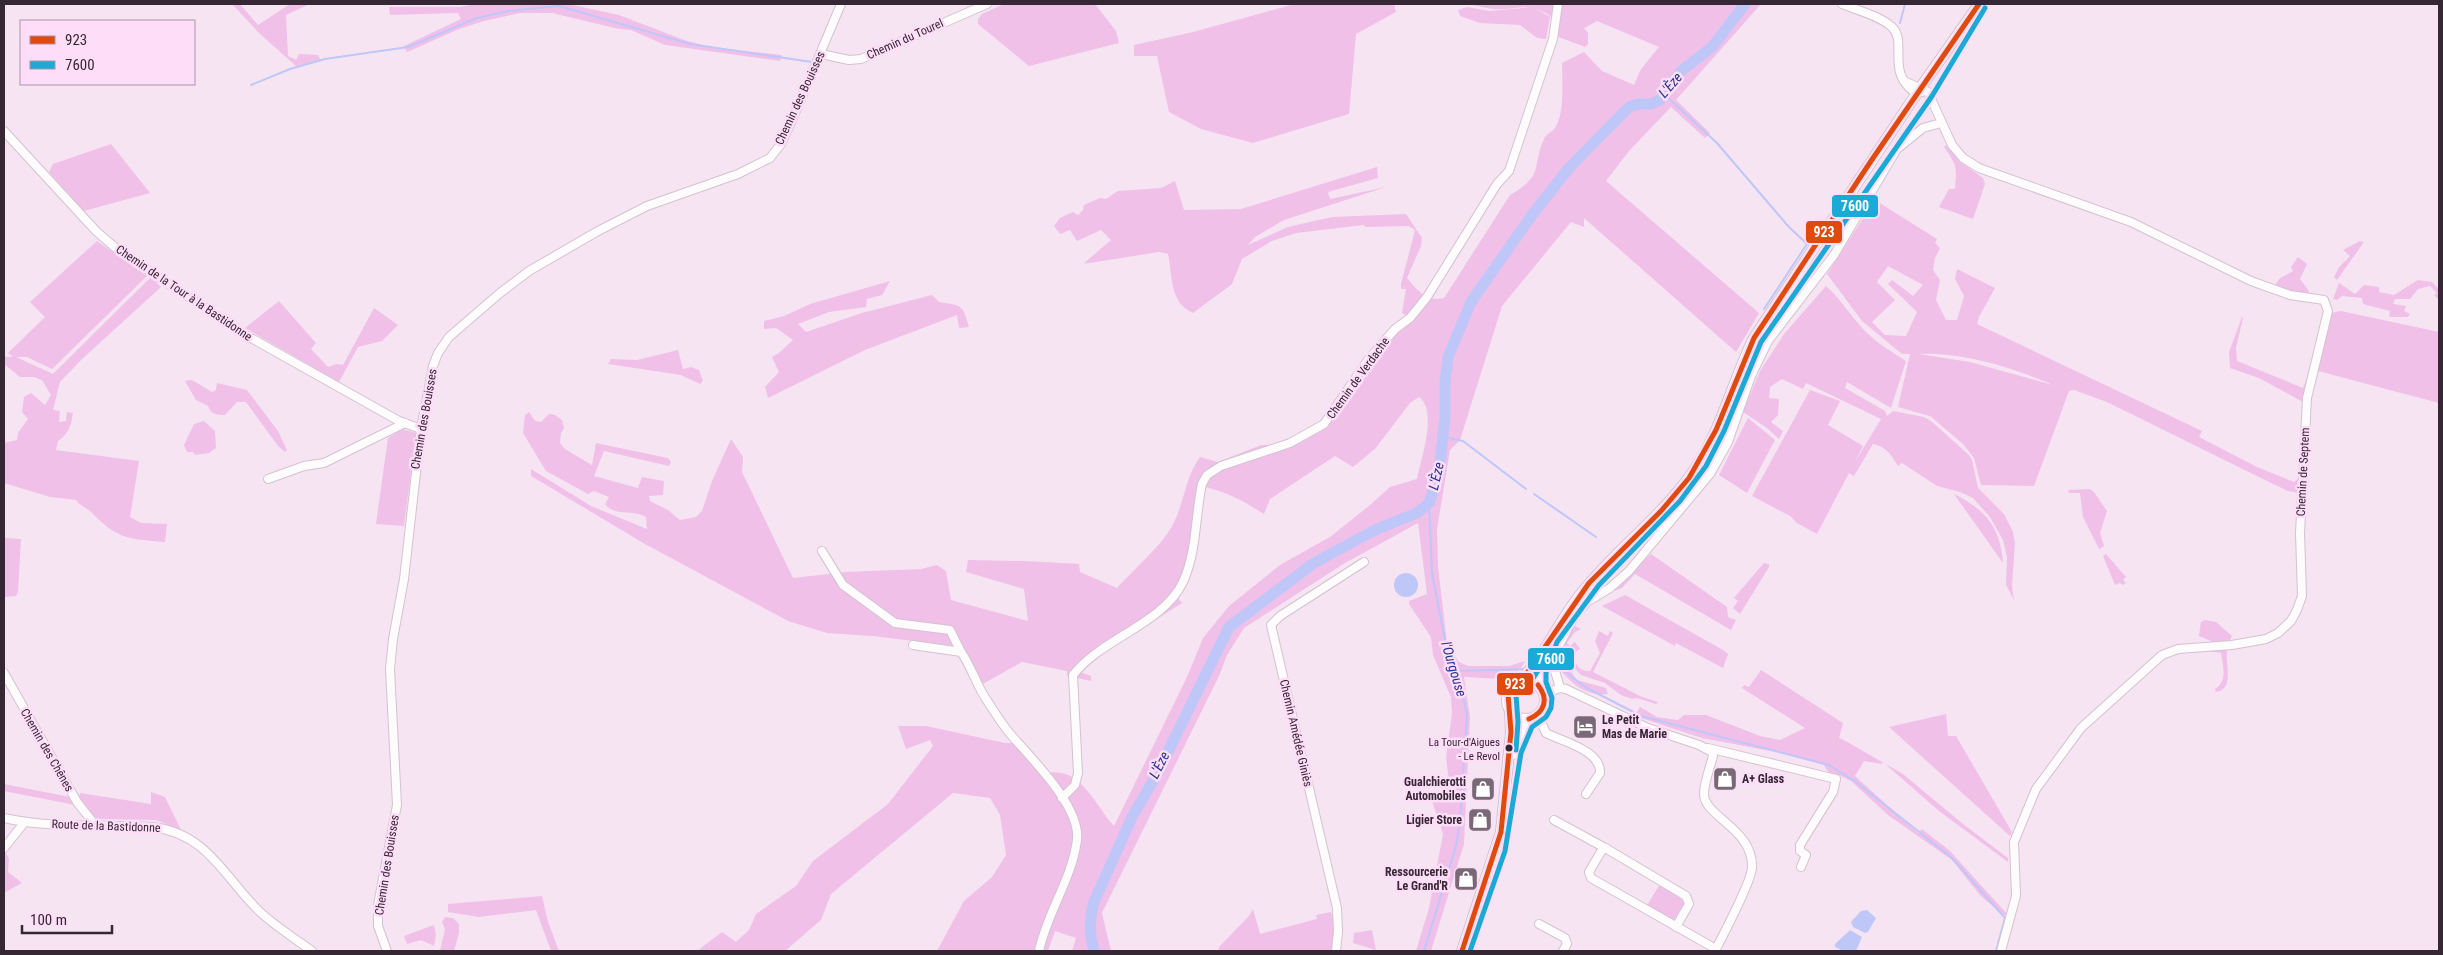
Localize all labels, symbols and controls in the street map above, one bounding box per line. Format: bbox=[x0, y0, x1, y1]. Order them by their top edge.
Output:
street label: Chemin du Tourel bbox=[865, 16, 945, 62]
legend bbox=[20, 20, 195, 85]
text: 923 bbox=[65, 31, 87, 49]
street label: Chemin des Bouisses bbox=[772, 49, 828, 147]
text: 7600 bbox=[65, 56, 95, 74]
water label: L'Èze bbox=[1654, 69, 1685, 101]
line badge: 7600 bbox=[1831, 194, 1879, 218]
text: 7600 bbox=[1841, 198, 1869, 214]
line badge: 923 bbox=[1805, 220, 1843, 244]
text: 923 bbox=[1813, 224, 1835, 240]
street label: Chemin de la Tour à la Bastidonne bbox=[113, 242, 255, 344]
street label: Chemin de Verdache bbox=[1324, 334, 1392, 421]
street label: Chemin des Bouisses bbox=[408, 368, 440, 470]
street label: Chemin de Septem bbox=[2294, 427, 2312, 517]
water label: L'Èze bbox=[1424, 460, 1447, 491]
water label: l'Ourgouse bbox=[1438, 639, 1470, 699]
line badge: 7600 bbox=[1527, 647, 1575, 671]
text: 7600 bbox=[1537, 651, 1565, 667]
line badge: 923 bbox=[1496, 672, 1534, 696]
text: 923 bbox=[1504, 676, 1526, 692]
street label: Chemin Amédée Giniès bbox=[1277, 678, 1315, 788]
street label: Chemin des Chênes bbox=[18, 706, 76, 794]
place label: Le Petit Mas de Marie bbox=[1602, 713, 1667, 741]
hotel icon: Le Petit Mas de Marie bbox=[1572, 714, 1598, 740]
place label: La Tour-d'Aigues - Le Revol bbox=[1429, 736, 1500, 763]
marker: La Tour-d'Aigues - Le Revol bbox=[1504, 743, 1514, 753]
water label: L'Èze bbox=[1145, 749, 1172, 781]
shop icon: A+ Glass bbox=[1712, 766, 1738, 792]
place label: A+ Glass bbox=[1742, 772, 1785, 786]
place label: Gualchierotti Automobiles bbox=[1404, 775, 1467, 803]
shop icon: Gualchierotti Automobiles bbox=[1470, 776, 1496, 802]
shop icon: Ligier Store bbox=[1467, 807, 1493, 833]
place label: Ligier Store bbox=[1406, 813, 1462, 827]
street label: Chemin des Bouisses bbox=[372, 814, 402, 916]
street label: Route de la Bastidonne bbox=[51, 817, 161, 835]
place label: Ressourcerie Le Grand'R bbox=[1385, 865, 1448, 893]
shop icon: Ressourcerie Le Grand'R bbox=[1453, 866, 1479, 892]
scale bar bbox=[22, 902, 112, 934]
text: 100 m bbox=[30, 911, 67, 929]

